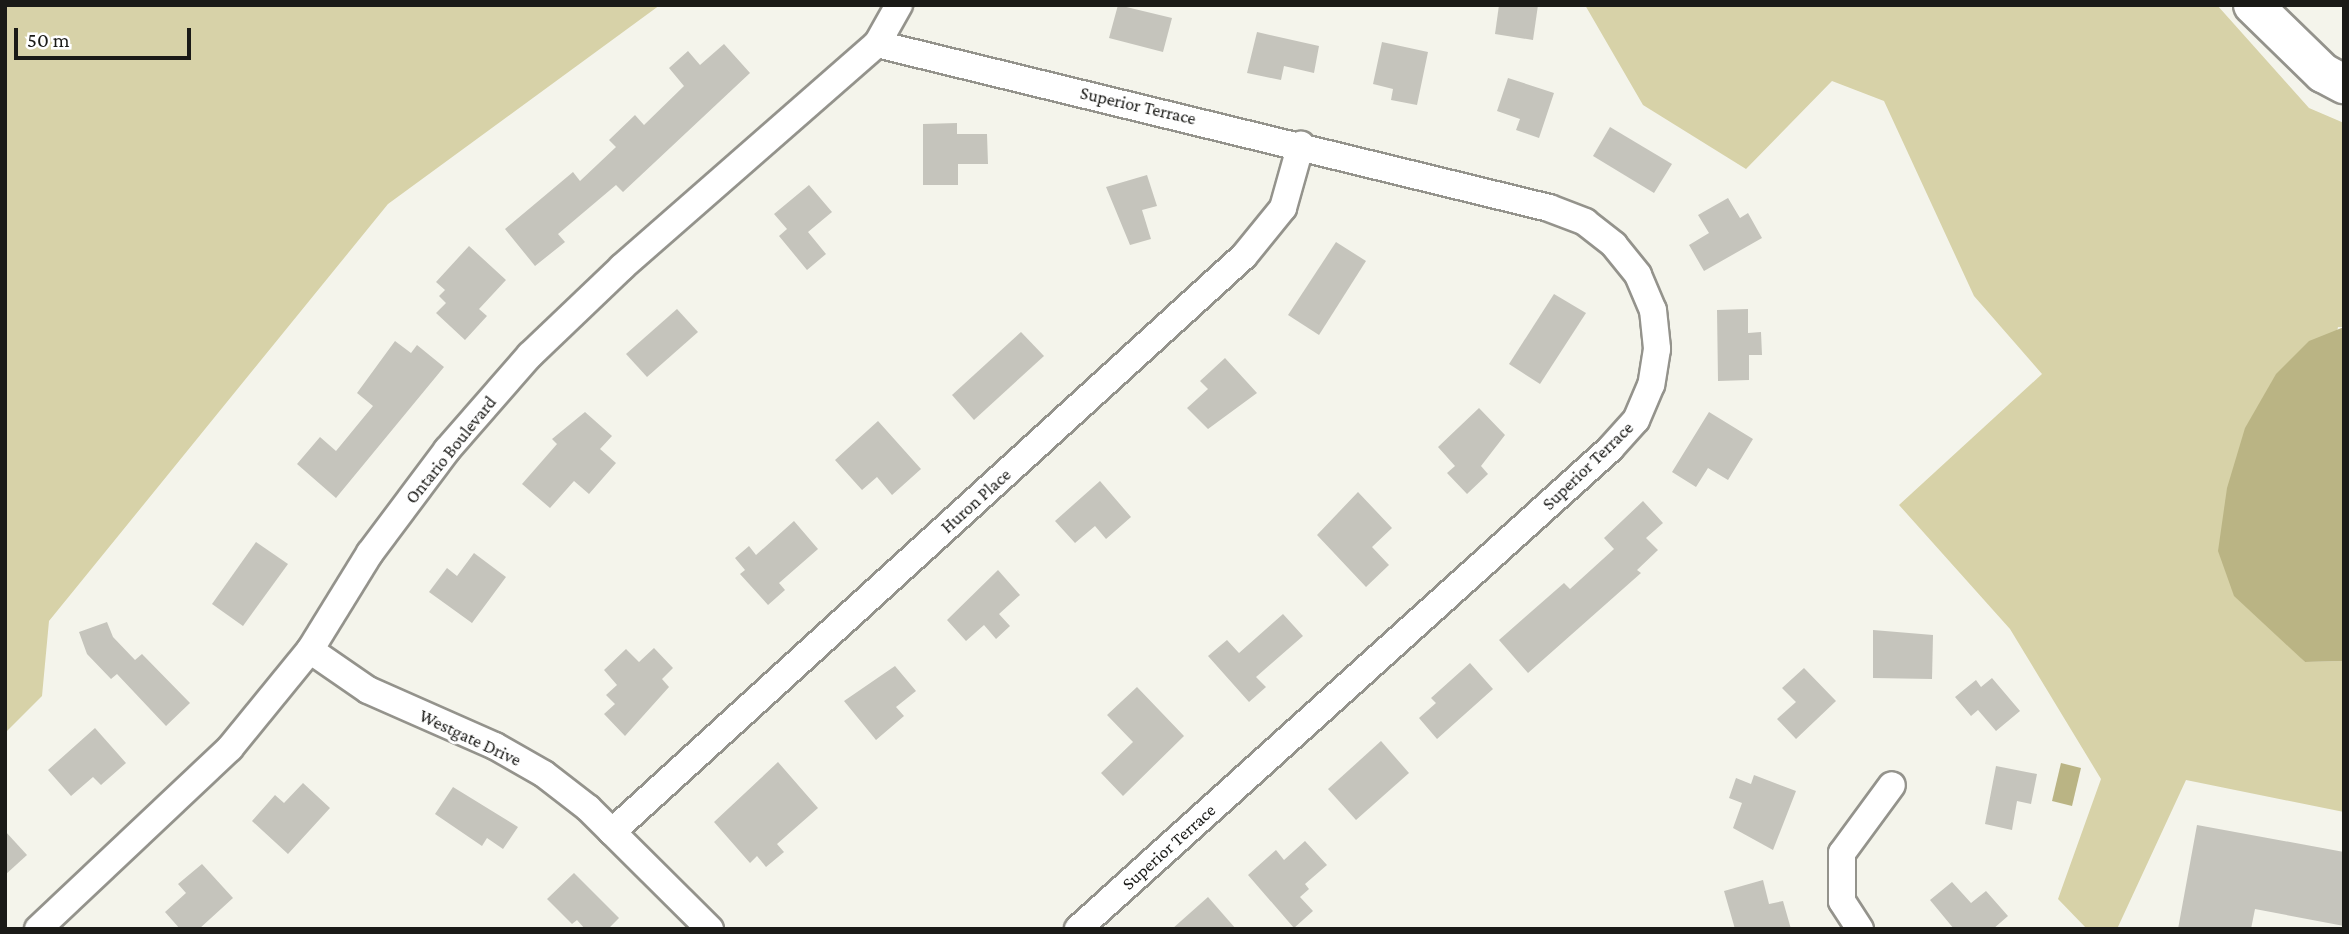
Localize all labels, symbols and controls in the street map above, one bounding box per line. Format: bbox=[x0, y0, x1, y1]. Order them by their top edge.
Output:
scale bar bbox=[18, 14, 194, 58]
text: 50 m bbox=[27, 28, 70, 52]
street label: Superior Terrace bbox=[1078, 82, 1198, 130]
street label: Ontario Boulevard bbox=[401, 392, 501, 508]
street label: Superior Terrace bbox=[1538, 417, 1638, 515]
street label: Huron Place bbox=[937, 464, 1015, 538]
street label: Westgate Drive bbox=[416, 705, 524, 771]
street label: Superior Terrace bbox=[1118, 799, 1220, 895]

